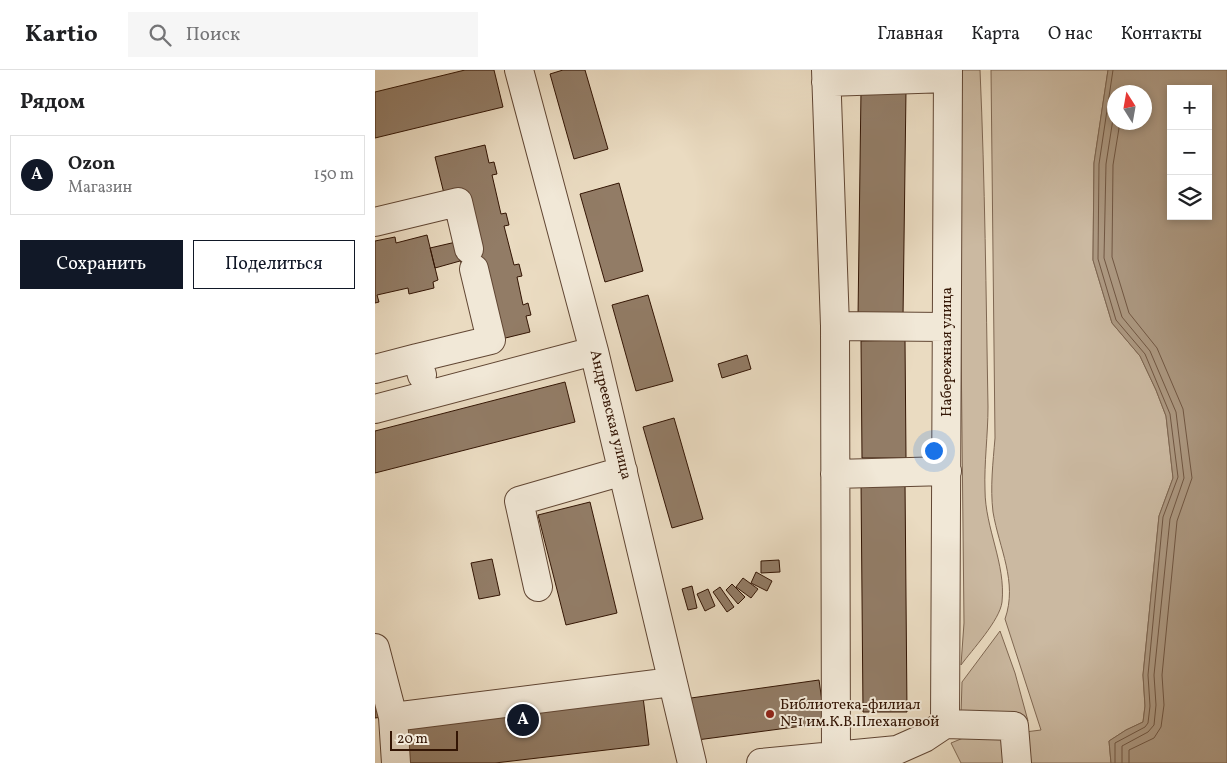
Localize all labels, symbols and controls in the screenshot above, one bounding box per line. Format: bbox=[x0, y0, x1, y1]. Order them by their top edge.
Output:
search box bbox=[128, 12, 478, 57]
text: Kartio bbox=[25, 18, 98, 52]
icon: search bbox=[146, 21, 174, 49]
text: Поиск bbox=[186, 22, 240, 48]
text: Главная bbox=[877, 22, 943, 47]
text: Карта bbox=[971, 22, 1020, 47]
text: О нас bbox=[1048, 22, 1093, 47]
text: Контакты bbox=[1121, 22, 1202, 47]
north arrow bbox=[1107, 85, 1152, 130]
map controls bbox=[1167, 85, 1212, 220]
button: + bbox=[1167, 85, 1212, 130]
text: Рядом bbox=[20, 88, 85, 117]
button: − bbox=[1167, 130, 1212, 175]
text: Ozon bbox=[68, 151, 115, 177]
text: A bbox=[31, 164, 43, 186]
text: 150 m bbox=[313, 164, 354, 186]
button: layers bbox=[1167, 175, 1212, 220]
text: Магазин bbox=[68, 177, 132, 199]
button: Сохранить bbox=[20, 240, 183, 289]
button: Поделиться bbox=[193, 240, 355, 289]
street label: Набережная улица bbox=[937, 287, 958, 417]
street label: Андреевская улица bbox=[584, 348, 636, 482]
your location bbox=[921, 438, 947, 464]
place label: Библиотека-филиал №1 им.К.В.Плехановой bbox=[780, 695, 939, 733]
pin: A bbox=[507, 701, 539, 739]
marker: Библиотека-филиал №1 им.К.В.Плехановой bbox=[764, 708, 776, 720]
scale bar bbox=[390, 728, 457, 751]
text: 20 m bbox=[397, 730, 428, 749]

